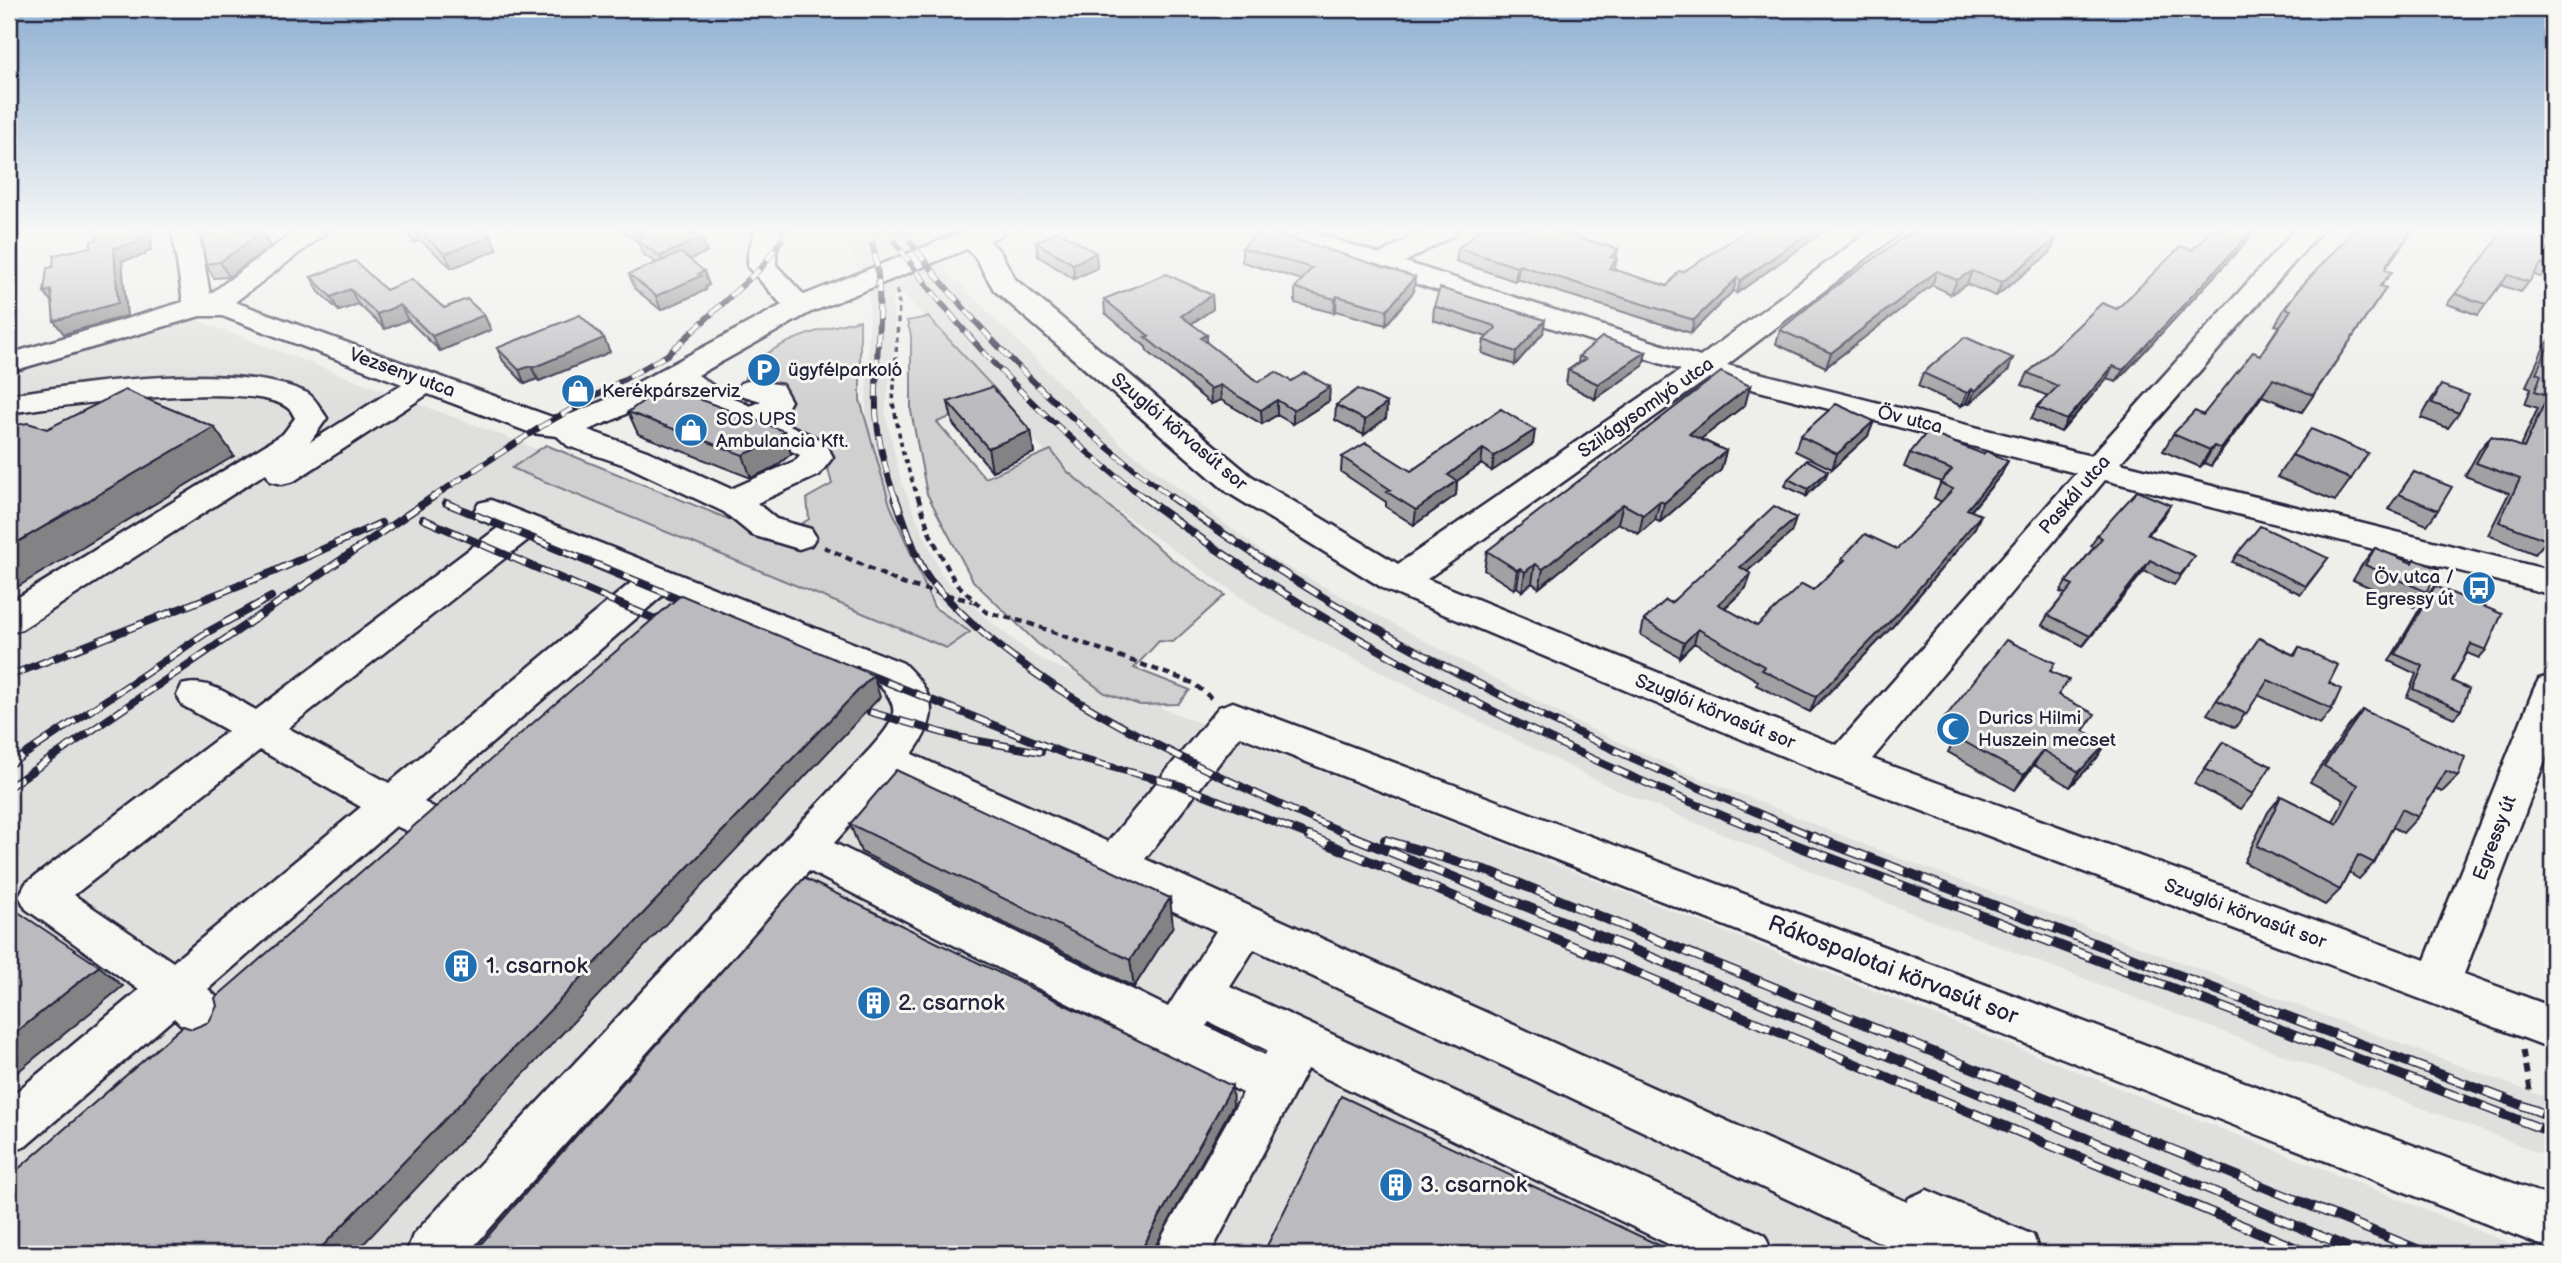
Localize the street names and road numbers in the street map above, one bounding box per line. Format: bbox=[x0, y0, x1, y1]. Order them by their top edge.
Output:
street label: Vezseny utca bbox=[346, 343, 458, 403]
street label: Szilágysomlyó utca bbox=[1574, 353, 1718, 463]
street label: Szuglói körvasút sor bbox=[1106, 368, 1253, 496]
street label: Öv utca bbox=[1875, 401, 1945, 439]
street label: Paskál utca bbox=[2034, 451, 2116, 539]
street label: Szuglói körvasút sor bbox=[1632, 669, 1799, 755]
street label: Egressy út bbox=[2468, 792, 2522, 884]
street label: Szuglói körvasút sor bbox=[2161, 874, 2330, 954]
street label: Rákospalotai körvasút sor bbox=[1764, 909, 2023, 1031]

